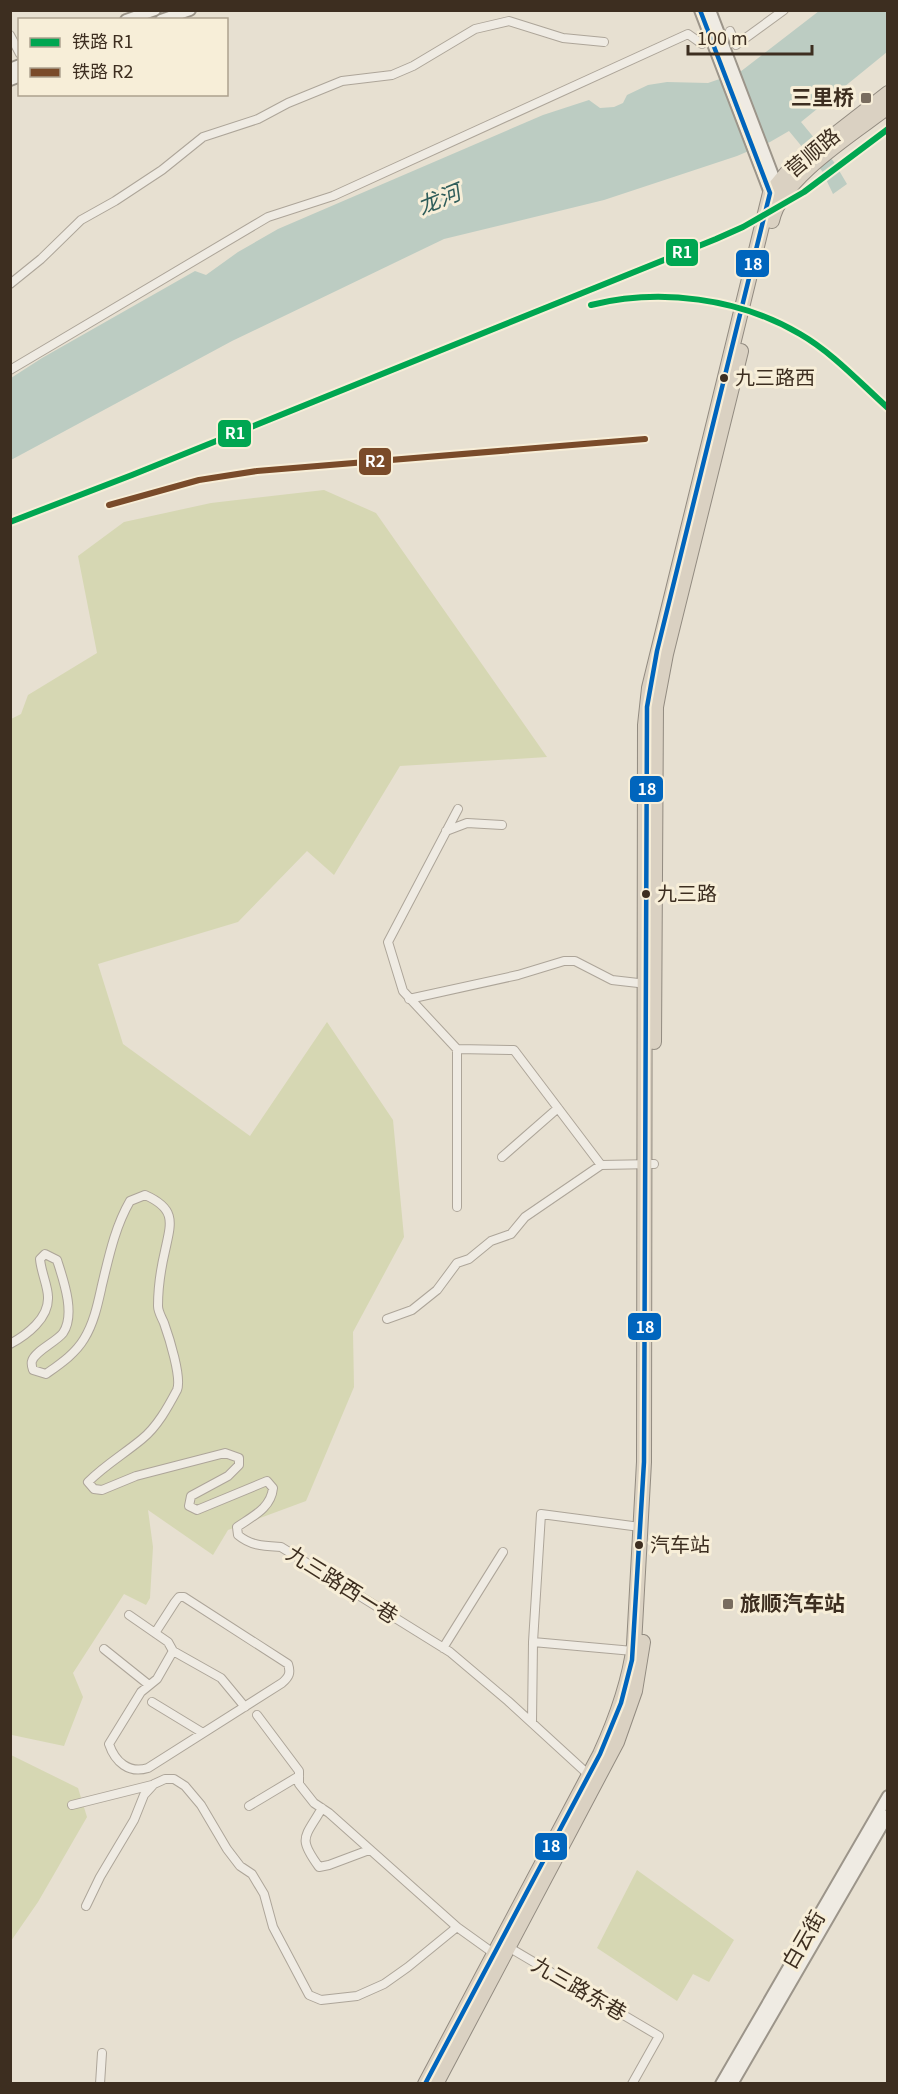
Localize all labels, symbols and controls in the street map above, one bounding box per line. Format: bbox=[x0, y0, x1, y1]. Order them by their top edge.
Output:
legend bbox=[18, 18, 228, 96]
scale bar bbox=[688, 18, 812, 56]
text: 100 m bbox=[697, 24, 748, 50]
text: 铁路 R1 bbox=[72, 27, 133, 53]
text: 铁路 R2 bbox=[72, 57, 133, 83]
place label: 三里桥 bbox=[791, 81, 854, 111]
marker: 三里桥 bbox=[859, 91, 873, 105]
street label: 营顺路 bbox=[778, 120, 845, 183]
water label: 龙河 bbox=[412, 173, 468, 220]
line badge: R1 bbox=[665, 238, 699, 267]
text: R1 bbox=[672, 239, 692, 263]
line badge: 18 bbox=[735, 249, 770, 278]
text: 18 bbox=[744, 251, 762, 275]
place label: 九三路西 bbox=[735, 362, 815, 391]
marker: 九三路西 bbox=[718, 372, 730, 384]
line badge: R1 bbox=[217, 419, 252, 448]
text: R1 bbox=[225, 420, 245, 444]
line badge: R2 bbox=[358, 447, 392, 476]
text: R2 bbox=[365, 448, 385, 472]
line badge: 18 bbox=[629, 775, 664, 803]
text: 18 bbox=[638, 776, 656, 800]
place label: 九三路 bbox=[657, 878, 717, 907]
marker: 九三路 bbox=[640, 888, 652, 900]
line badge: 18 bbox=[627, 1312, 662, 1341]
text: 18 bbox=[636, 1314, 654, 1338]
place label: 汽车站 bbox=[650, 1529, 710, 1558]
street label: 九三路西一巷 bbox=[282, 1537, 404, 1629]
marker: 汽车站 bbox=[633, 1539, 645, 1551]
place label: 旅顺汽车站 bbox=[740, 1587, 845, 1617]
marker: 旅顺汽车站 bbox=[721, 1597, 735, 1611]
line badge: 18 bbox=[534, 1832, 568, 1861]
text: 18 bbox=[542, 1833, 560, 1857]
street label: 白云街 bbox=[774, 1904, 831, 1974]
street label: 九三路东巷 bbox=[527, 1948, 633, 2027]

